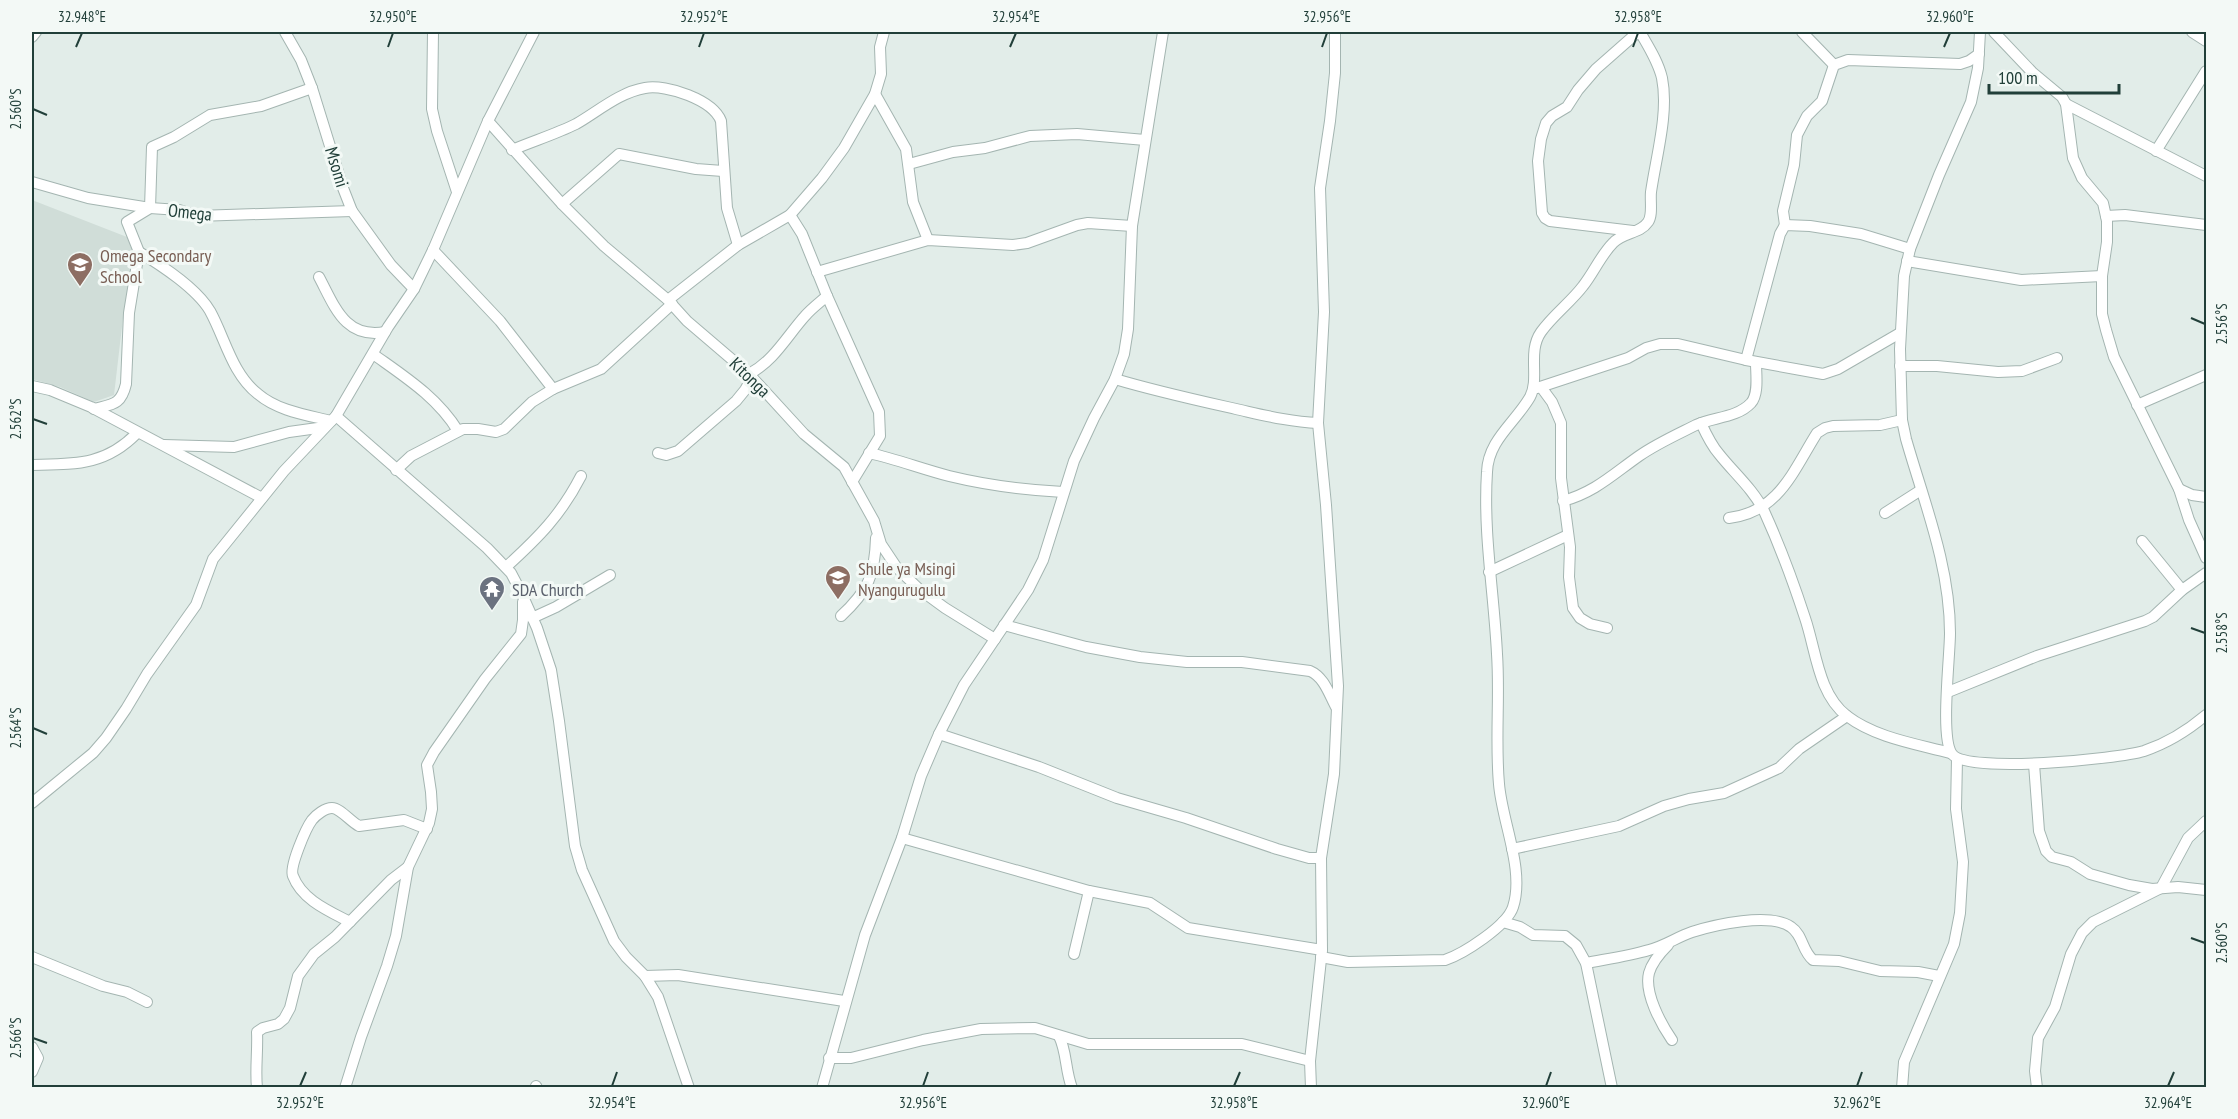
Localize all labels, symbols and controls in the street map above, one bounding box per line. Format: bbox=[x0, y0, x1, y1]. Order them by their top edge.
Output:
text: 32.948°E bbox=[58, 7, 106, 26]
text: 32.950°E bbox=[369, 7, 417, 26]
text: 32.952°E bbox=[680, 7, 728, 26]
text: 32.954°E bbox=[992, 7, 1040, 26]
text: 32.956°E bbox=[1303, 7, 1351, 26]
text: 32.958°E bbox=[1614, 7, 1662, 26]
text: 32.960°E bbox=[1926, 7, 1974, 26]
scale bar bbox=[1989, 57, 2120, 95]
text: 100 m bbox=[1998, 66, 2038, 89]
text: 2.560°S bbox=[6, 88, 25, 130]
street label: Msomi bbox=[320, 144, 354, 190]
street label: Omega bbox=[167, 198, 213, 226]
place label: Omega Secondary School bbox=[100, 244, 211, 288]
school or university icon: Omega Secondary School bbox=[65, 250, 95, 288]
text: 2.556°S bbox=[2212, 303, 2231, 345]
street label: Kitonga bbox=[725, 352, 775, 402]
text: 2.562°S bbox=[6, 398, 25, 440]
place label: Shule ya Msingi Nyangurugulu bbox=[858, 557, 956, 601]
school or university icon: Shule ya Msingi Nyangurugulu bbox=[823, 563, 853, 601]
temple icon: SDA Church bbox=[477, 574, 507, 612]
place label: SDA Church bbox=[512, 578, 584, 601]
text: 2.558°S bbox=[2212, 612, 2231, 654]
text: 2.564°S bbox=[6, 707, 25, 749]
text: 2.560°S bbox=[2212, 922, 2231, 964]
text: 2.566°S bbox=[6, 1017, 25, 1059]
text: 32.952°E bbox=[276, 1093, 324, 1112]
text: 32.954°E bbox=[588, 1093, 636, 1112]
text: 32.956°E bbox=[899, 1093, 947, 1112]
text: 32.958°E bbox=[1210, 1093, 1258, 1112]
text: 32.960°E bbox=[1522, 1093, 1570, 1112]
text: 32.962°E bbox=[1833, 1093, 1881, 1112]
text: 32.964°E bbox=[2144, 1093, 2192, 1112]

